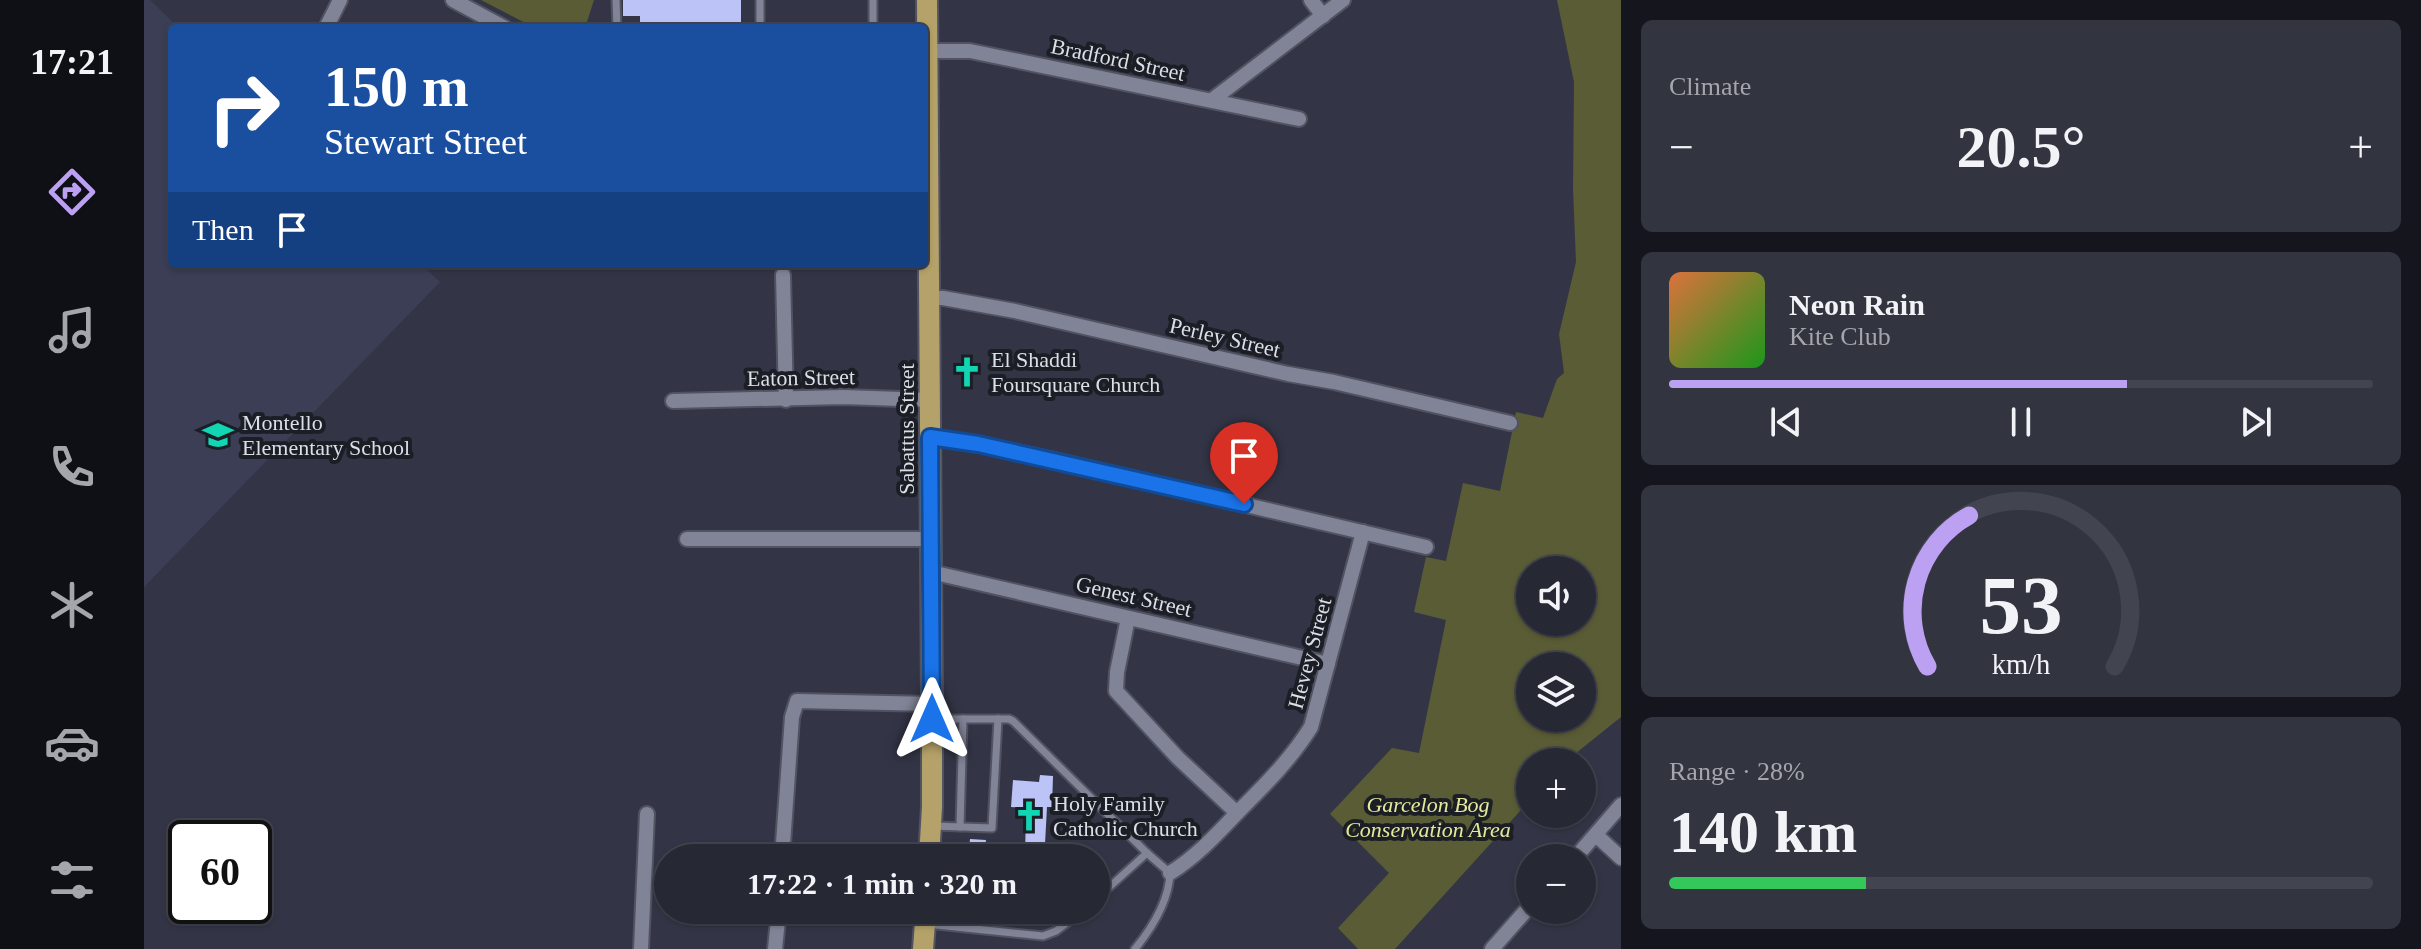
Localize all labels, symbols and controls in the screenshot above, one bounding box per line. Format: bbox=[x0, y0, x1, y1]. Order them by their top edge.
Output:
street label: Bradford Street bbox=[1049, 33, 1187, 86]
text: 17:21 bbox=[30, 42, 114, 82]
icon: right bbox=[192, 56, 296, 160]
text: 150 m bbox=[324, 56, 469, 118]
text: Climate bbox=[1669, 72, 1751, 101]
text: 20.5° bbox=[1957, 114, 2086, 180]
text: Stewart Street bbox=[324, 122, 527, 162]
text: − bbox=[1669, 123, 1694, 172]
text: + bbox=[2348, 123, 2373, 172]
icon: directions bbox=[44, 164, 100, 220]
icon: arrive bbox=[270, 208, 314, 252]
text: Then bbox=[192, 213, 254, 246]
text: Neon Rain bbox=[1789, 288, 1925, 321]
icon: music bbox=[44, 302, 100, 358]
street label: Perley Street bbox=[1167, 313, 1283, 362]
text: Kite Club bbox=[1789, 322, 1891, 351]
place label: El Shaddi Foursquare Church bbox=[991, 347, 1160, 397]
church icon: El Shaddi Foursquare Church bbox=[950, 355, 984, 389]
street label: Sabattus Street bbox=[894, 363, 919, 495]
street label: Eaton Street bbox=[747, 364, 855, 391]
icon: previous bbox=[1764, 400, 1808, 444]
icon: pause bbox=[1999, 400, 2043, 444]
icon: next bbox=[2234, 400, 2278, 444]
place label: Montello Elementary School bbox=[242, 410, 410, 460]
school or university icon: Montello Elementary School bbox=[201, 418, 235, 452]
pin bbox=[1210, 422, 1278, 504]
icon: arrive bbox=[1222, 434, 1266, 478]
icon: phone bbox=[44, 439, 100, 495]
map controls bbox=[1516, 556, 1596, 924]
button: sound bbox=[1516, 556, 1596, 636]
text: 53 bbox=[1979, 558, 2063, 650]
street label: Genest Street bbox=[1074, 571, 1194, 622]
icon: climate bbox=[44, 577, 100, 633]
street label: Hevey Street bbox=[1283, 595, 1336, 712]
text: km/h bbox=[1992, 649, 2050, 680]
button: layers bbox=[1516, 652, 1596, 732]
position arrow bbox=[890, 677, 974, 761]
icon: car bbox=[44, 715, 100, 771]
button: + bbox=[1516, 748, 1596, 828]
text: Range · 28% bbox=[1669, 757, 1805, 786]
place label: Holy Family Catholic Church bbox=[1053, 791, 1198, 841]
park label: Garcelon Bog Conservation Area bbox=[1345, 792, 1511, 842]
church icon: Holy Family Catholic Church bbox=[1012, 799, 1046, 833]
text: 140 km bbox=[1669, 799, 1857, 865]
speed limit sign: 60 bbox=[168, 820, 272, 924]
button: − bbox=[1516, 844, 1596, 924]
icon: filters bbox=[44, 852, 100, 908]
text: 17:22 · 1 min · 320 m bbox=[747, 867, 1017, 900]

